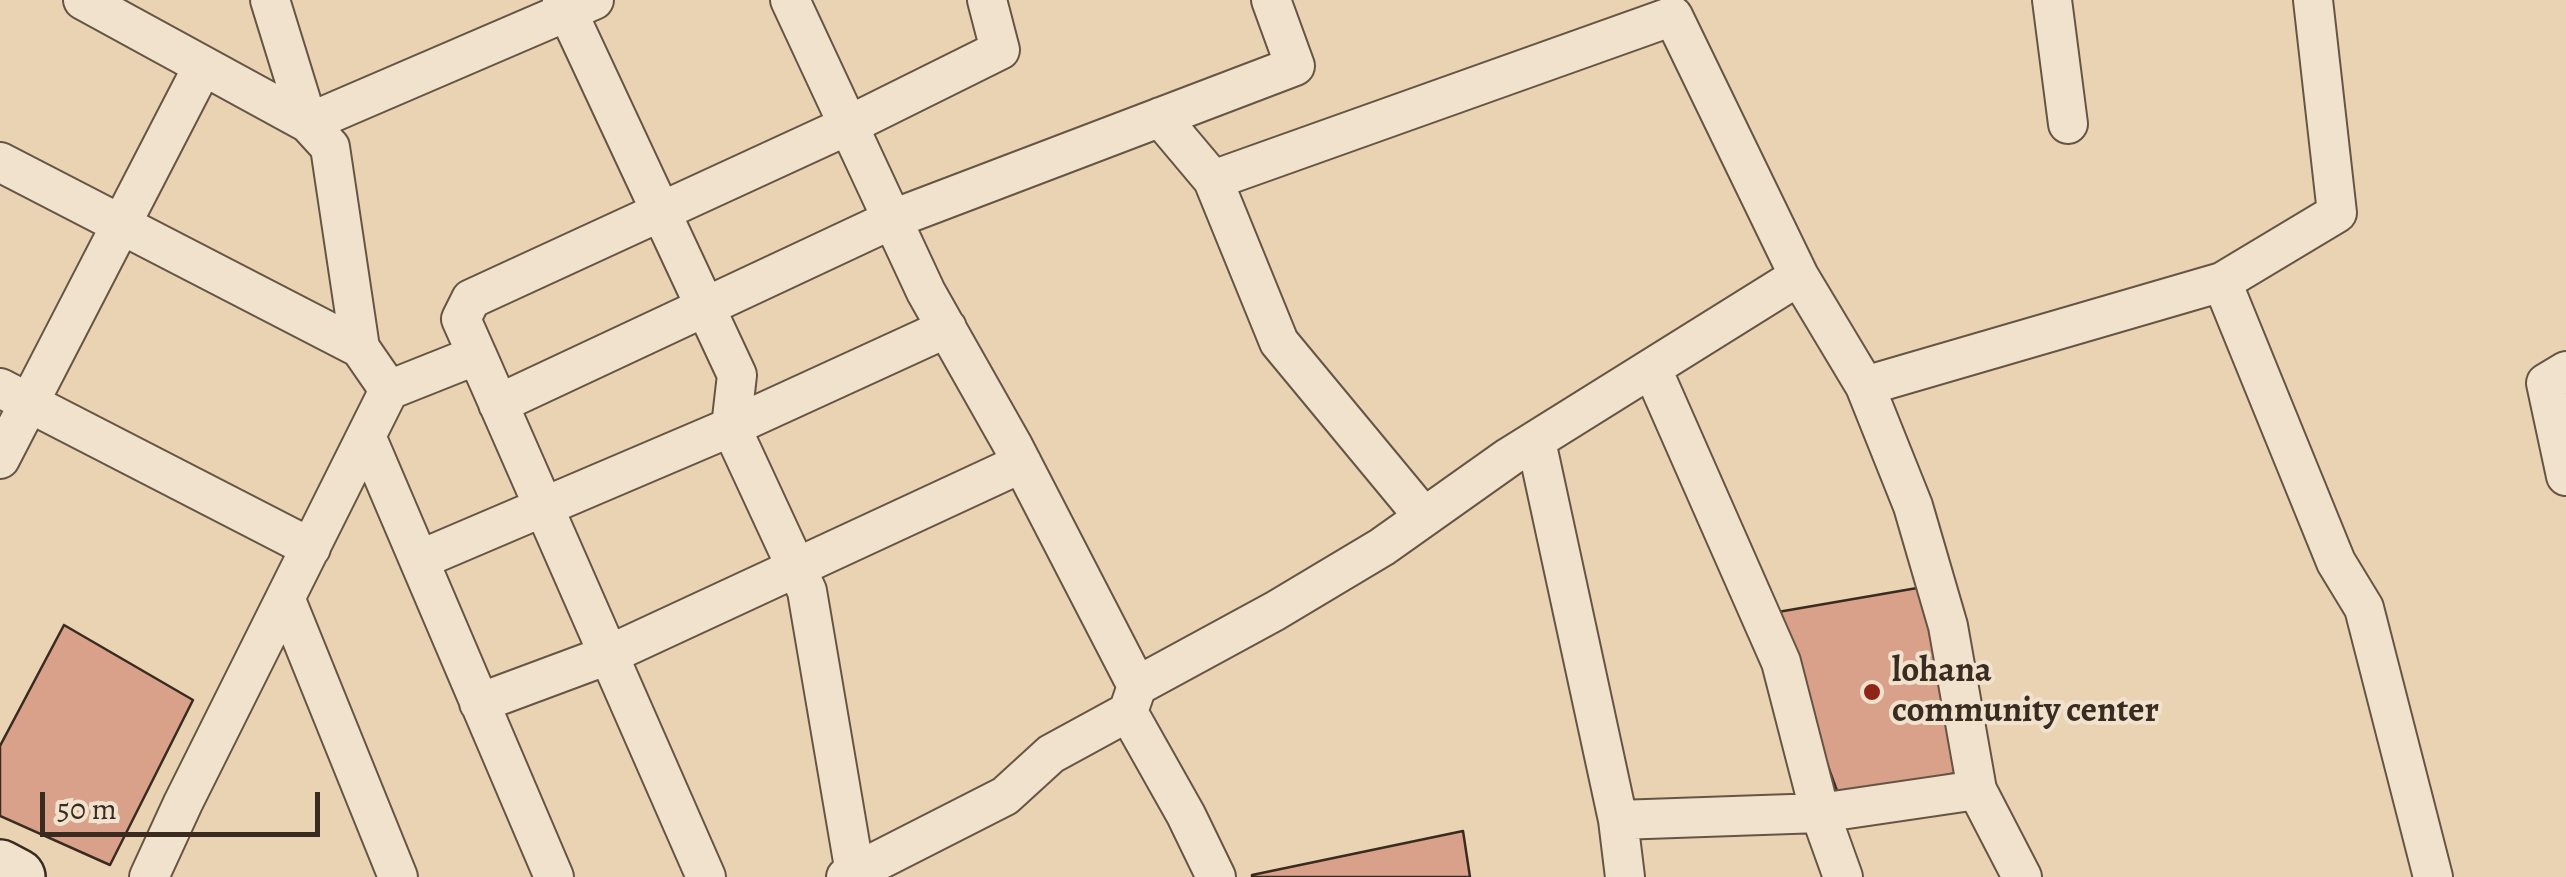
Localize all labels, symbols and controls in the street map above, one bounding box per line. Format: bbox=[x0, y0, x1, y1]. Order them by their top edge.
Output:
place label: lohana community center bbox=[1892, 651, 2159, 733]
marker: lohana community center bbox=[1861, 681, 1883, 703]
scale bar bbox=[45, 772, 325, 834]
text: 50 m bbox=[57, 789, 117, 829]

